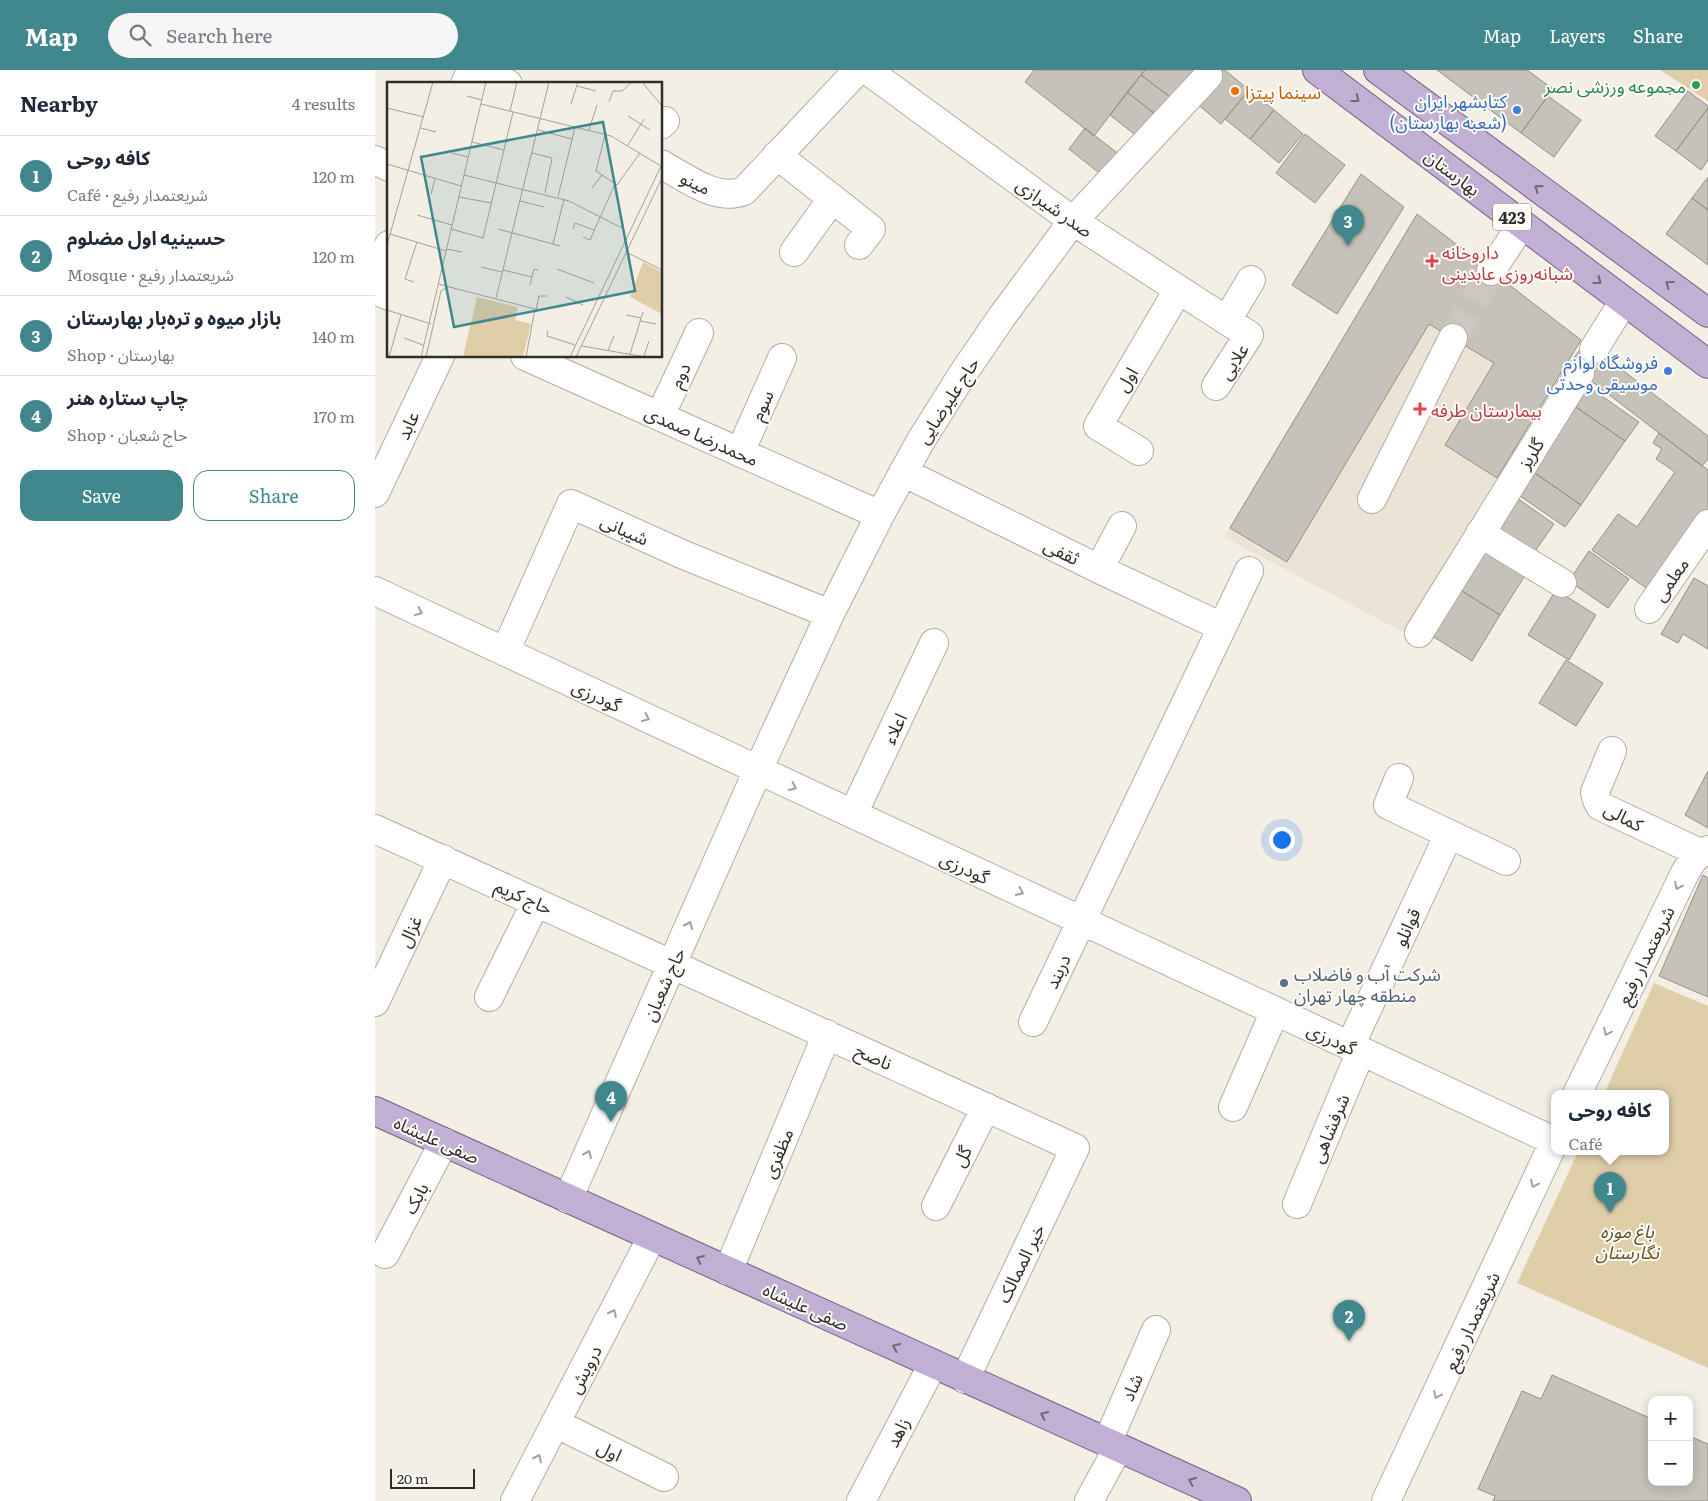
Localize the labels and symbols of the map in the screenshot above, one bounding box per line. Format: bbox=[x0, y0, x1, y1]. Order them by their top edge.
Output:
place label: مجموعه ورزشی نصر bbox=[1543, 72, 1686, 99]
place label: سینما پیتزا bbox=[1245, 78, 1321, 105]
marker: مجموعه ورزشی نصر bbox=[1690, 79, 1702, 91]
inset map bbox=[387, 82, 663, 358]
marker: سینما پیتزا bbox=[1229, 85, 1241, 97]
place label: کتابشهر ایران (شعبه بهارستان) bbox=[1389, 87, 1508, 135]
one-way arrow bbox=[1350, 94, 1359, 102]
marker: کتابشهر ایران (شعبه بهارستان) bbox=[1511, 104, 1523, 116]
street label: بهارستان bbox=[1419, 142, 1487, 202]
street label: مینو bbox=[676, 163, 716, 201]
street label: صدر شیرازی bbox=[1011, 171, 1099, 243]
one-way arrow bbox=[1535, 185, 1544, 193]
road number: 423 bbox=[1493, 204, 1531, 230]
pin: 3 bbox=[1332, 205, 1364, 246]
place label: داروخانه شبانه‌روزی عابدینی bbox=[1442, 238, 1573, 286]
marker: داروخانه شبانه‌روزی عابدینی bbox=[1426, 255, 1438, 267]
one-way arrow bbox=[1592, 275, 1602, 284]
one-way arrow bbox=[1665, 281, 1675, 290]
street label: علایی bbox=[1211, 338, 1255, 384]
place label: فروشگاه لوازم موسیقی وحدتی bbox=[1547, 348, 1658, 396]
street label: حاج علیرضایی bbox=[909, 351, 986, 449]
street label: دوم bbox=[661, 358, 698, 393]
street label: اول bbox=[1108, 361, 1144, 397]
marker: فروشگاه لوازم موسیقی وحدتی bbox=[1662, 365, 1674, 377]
street label: سوم bbox=[742, 385, 782, 426]
place label: بیمارستان طرفه bbox=[1431, 396, 1542, 423]
street label: محمدرضا صمدی bbox=[641, 398, 763, 472]
marker: بیمارستان طرفه bbox=[1413, 402, 1427, 416]
street label: عابد bbox=[389, 406, 425, 444]
street label: گلریز bbox=[1510, 432, 1550, 475]
street label: شیبانی bbox=[597, 506, 653, 552]
street label: ثقفی bbox=[1040, 531, 1084, 571]
street label: معلمی bbox=[1645, 552, 1695, 606]
one-way arrow bbox=[414, 606, 423, 616]
street label: گودرزی bbox=[568, 672, 627, 718]
street label: اعلاء bbox=[875, 708, 913, 748]
one-way arrow bbox=[641, 712, 650, 722]
one-way arrow bbox=[788, 780, 797, 791]
street label: کمالی bbox=[1600, 794, 1649, 838]
your location bbox=[1269, 827, 1295, 853]
street label: گودرزی bbox=[936, 844, 995, 890]
street label: حاج کریم bbox=[490, 871, 557, 922]
one-way arrow bbox=[1674, 881, 1685, 890]
one-way arrow bbox=[1014, 886, 1023, 896]
street label: شریعتمدار رفیع bbox=[1609, 901, 1682, 1010]
street label: قوانلو bbox=[1385, 903, 1427, 951]
street label: غزال bbox=[390, 911, 428, 951]
one-way arrow bbox=[683, 921, 694, 930]
street label: حاج شعبان bbox=[635, 943, 692, 1026]
street label: دربند bbox=[1037, 949, 1077, 993]
place label: شرکت آب و فاضلاب منطقه چهار تهران bbox=[1294, 960, 1441, 1008]
marker: شرکت آب و فاضلاب منطقه چهار تهران bbox=[1278, 977, 1290, 989]
street label: گودرزی bbox=[1303, 1015, 1362, 1061]
one-way arrow bbox=[1603, 1027, 1613, 1036]
street label: ناصح bbox=[851, 1036, 897, 1077]
pin: 4 bbox=[595, 1081, 627, 1122]
street label: شرفشاهی bbox=[1302, 1089, 1356, 1167]
street label: صفی علیشاه bbox=[390, 1108, 484, 1170]
street label: مظفری bbox=[754, 1124, 800, 1182]
street label: گل bbox=[944, 1140, 978, 1171]
one-way arrow bbox=[581, 1150, 592, 1159]
pin: 1 bbox=[1594, 1172, 1626, 1213]
street label: بابک bbox=[395, 1177, 435, 1219]
one-way arrow bbox=[1530, 1179, 1541, 1188]
park label: باغ موزه نگارستان bbox=[1595, 1217, 1661, 1265]
street label: خیر الممالک bbox=[989, 1219, 1051, 1307]
one-way arrow bbox=[696, 1254, 705, 1265]
street label: شریعتمدار رفیع bbox=[1436, 1267, 1508, 1376]
street label: صفی علیشاه bbox=[759, 1275, 853, 1337]
pin: 2 bbox=[1333, 1300, 1365, 1341]
one-way arrow bbox=[606, 1310, 616, 1319]
street label: درویش bbox=[560, 1340, 608, 1398]
one-way arrow bbox=[892, 1343, 901, 1354]
street label: شاد bbox=[1113, 1369, 1149, 1405]
one-way arrow bbox=[1432, 1390, 1443, 1399]
one-way arrow bbox=[1040, 1410, 1049, 1421]
street label: زاهد bbox=[878, 1412, 916, 1452]
street label: اول bbox=[593, 1432, 627, 1468]
one-way arrow bbox=[532, 1454, 542, 1463]
scale bar bbox=[390, 1466, 475, 1489]
one-way arrow bbox=[1188, 1477, 1197, 1488]

